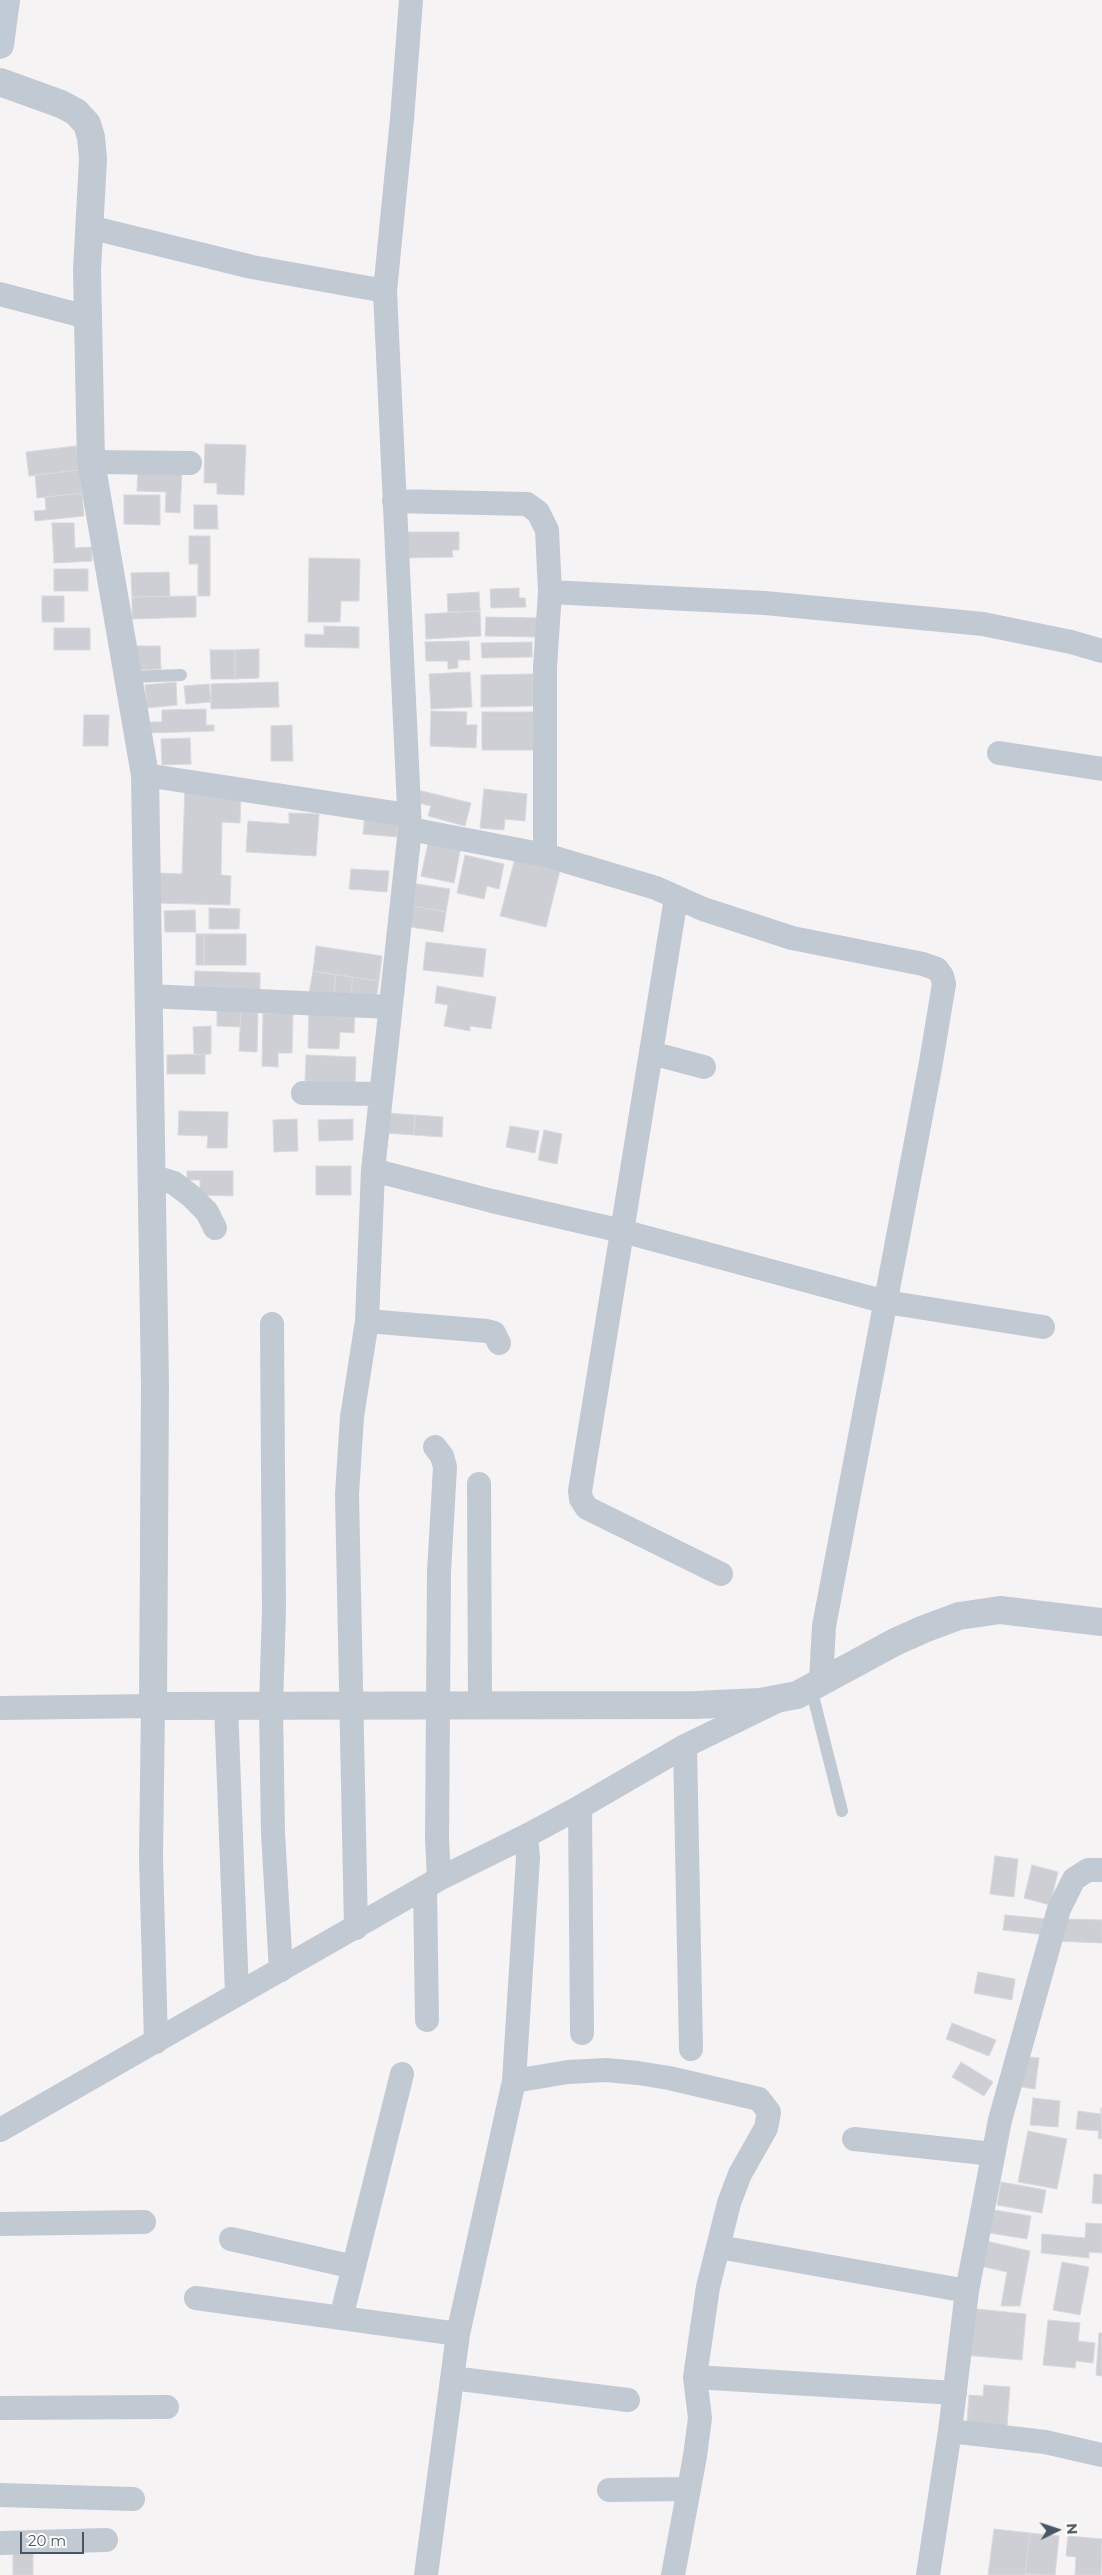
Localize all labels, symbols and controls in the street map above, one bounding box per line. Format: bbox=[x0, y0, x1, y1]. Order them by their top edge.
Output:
north arrow bbox=[1032, 2505, 1082, 2555]
scale bar bbox=[22, 2522, 86, 2554]
text: N bbox=[1063, 2523, 1081, 2535]
text: 20 m bbox=[28, 2531, 66, 2550]

